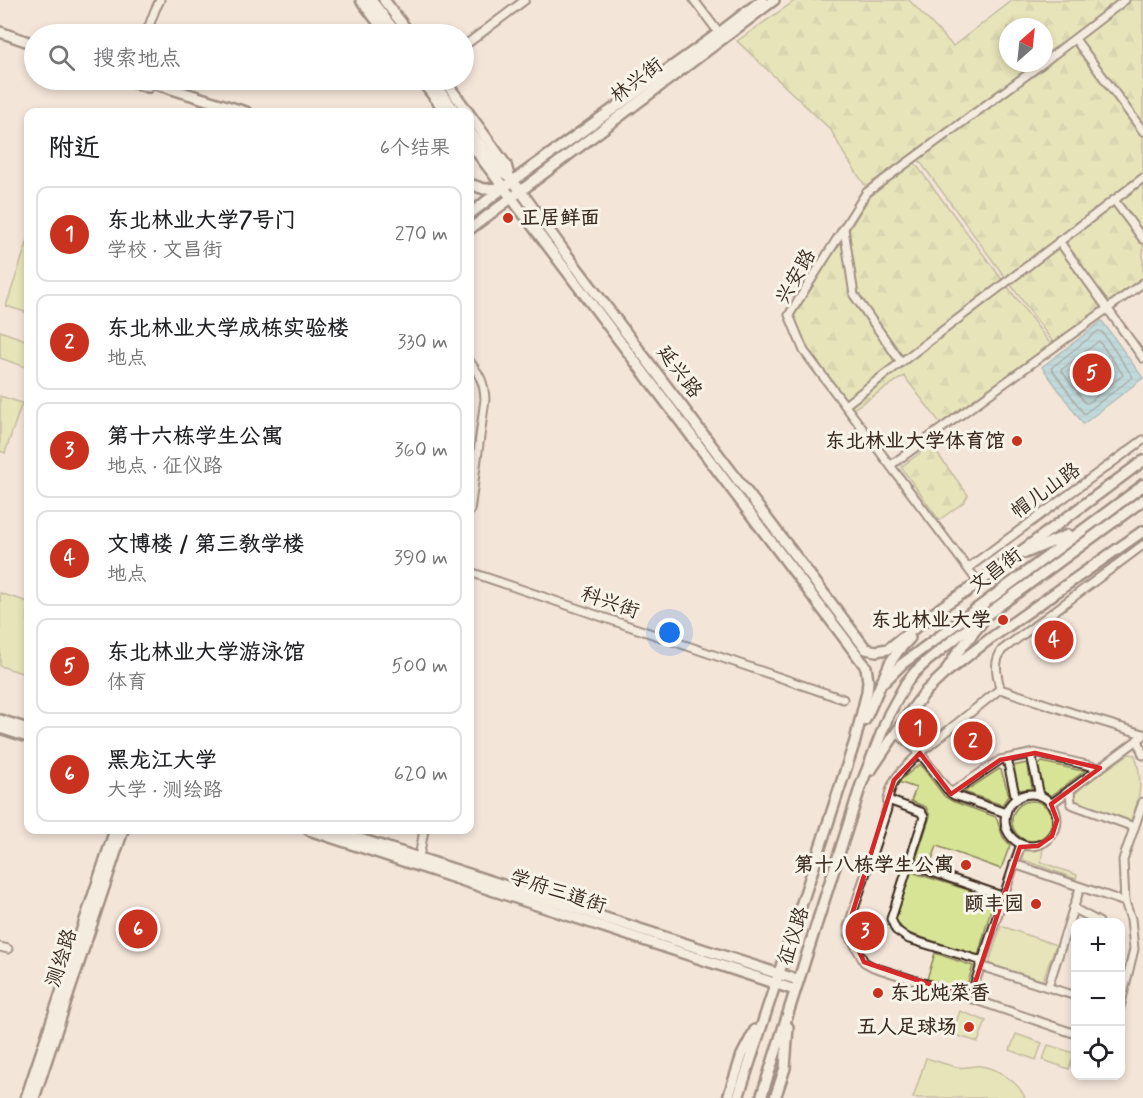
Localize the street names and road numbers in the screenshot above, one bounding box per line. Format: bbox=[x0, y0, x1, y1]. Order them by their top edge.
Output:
street label: 林兴街 bbox=[605, 52, 669, 110]
street label: 兴安路 bbox=[769, 243, 823, 310]
street label: 延兴路 bbox=[650, 340, 708, 405]
street label: 帽儿山路 bbox=[1006, 456, 1087, 525]
street label: 文昌街 bbox=[964, 542, 1028, 600]
street label: 科兴街 bbox=[577, 580, 643, 626]
street label: 学府三道街 bbox=[506, 864, 610, 920]
street label: 征仪路 bbox=[772, 902, 816, 969]
street label: 测绘路 bbox=[40, 924, 84, 991]

